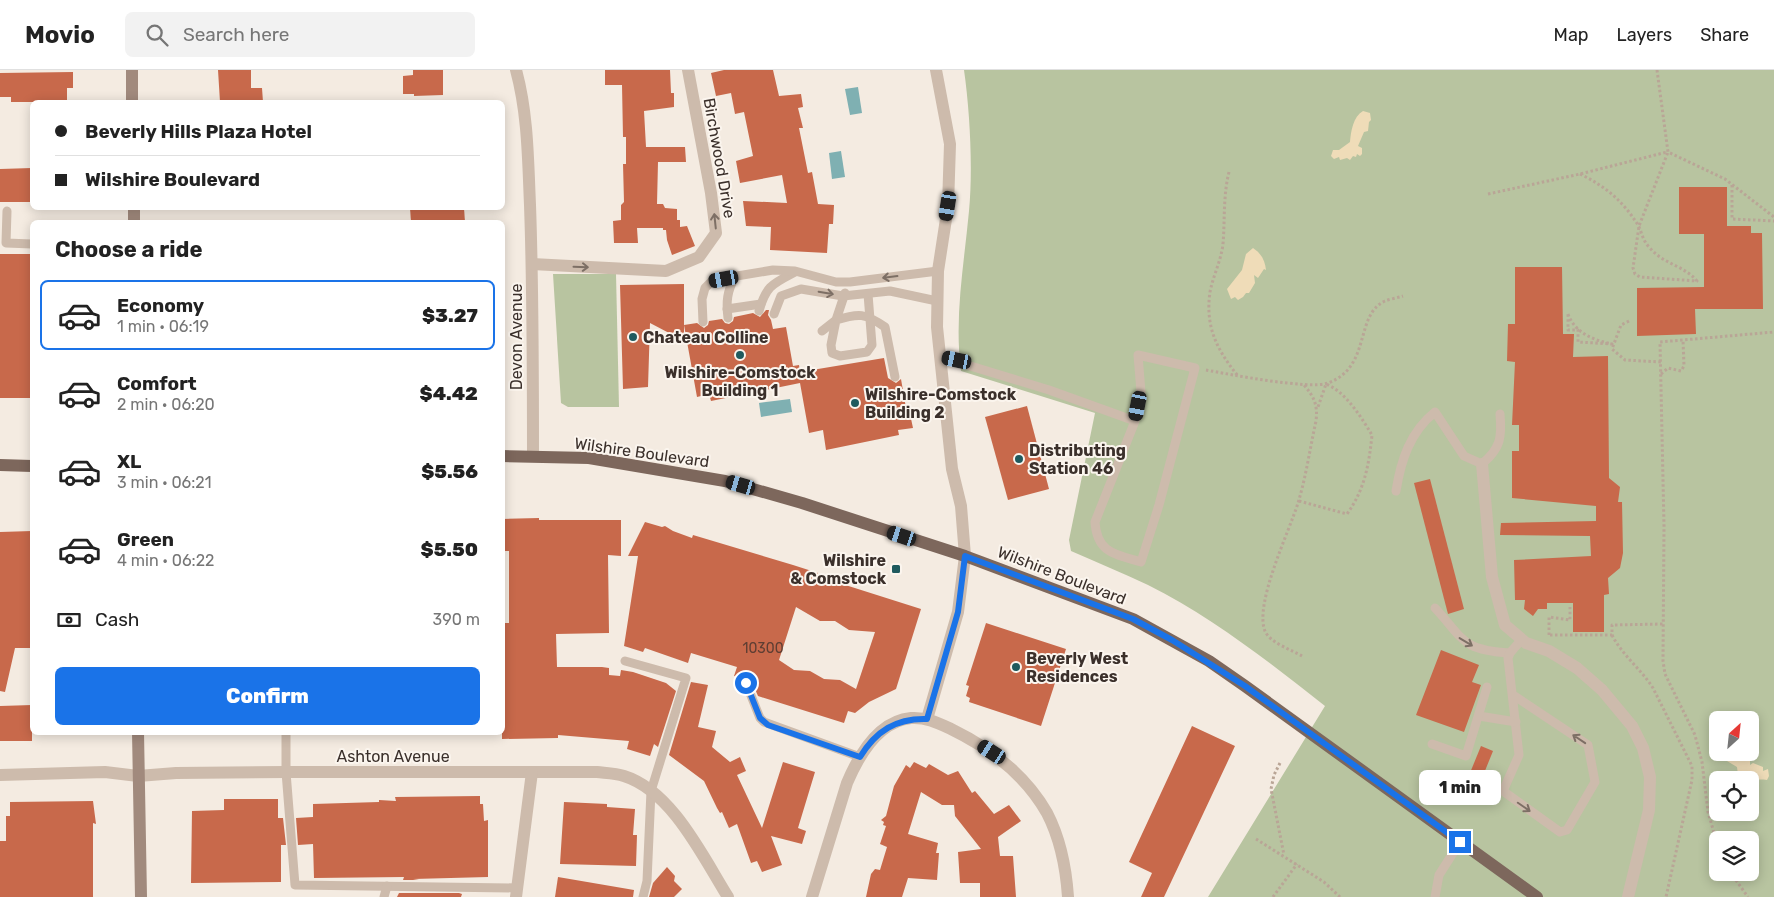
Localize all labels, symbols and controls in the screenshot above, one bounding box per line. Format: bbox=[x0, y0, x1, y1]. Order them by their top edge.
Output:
search box bbox=[125, 12, 475, 57]
text: Movio bbox=[25, 21, 95, 49]
icon: search bbox=[143, 21, 171, 49]
text: Search here bbox=[183, 23, 289, 46]
text: Map bbox=[1554, 24, 1589, 46]
text: Layers bbox=[1617, 24, 1672, 46]
text: Share bbox=[1700, 24, 1749, 46]
street label: Birchwood Drive bbox=[700, 96, 739, 220]
text: Beverly Hills Plaza Hotel bbox=[85, 120, 312, 143]
text: Wilshire Boulevard bbox=[85, 168, 260, 191]
car bbox=[938, 190, 957, 222]
one-way arrow bbox=[710, 213, 720, 229]
text: Choose a ride bbox=[55, 236, 202, 263]
one-way arrow bbox=[572, 262, 589, 272]
car bbox=[707, 269, 740, 289]
one-way arrow bbox=[882, 272, 898, 282]
street label: Devon Avenue bbox=[507, 284, 526, 390]
one-way arrow bbox=[817, 289, 833, 299]
icon: car bbox=[57, 293, 102, 338]
text: Economy bbox=[117, 294, 204, 317]
text: $3.27 bbox=[422, 304, 478, 327]
text: 1 min · 06:19 bbox=[117, 317, 209, 336]
place label: Chateau Colline bbox=[643, 328, 769, 347]
marker: Chateau Colline bbox=[627, 331, 639, 343]
marker: Wilshire-Comstock Building 1 bbox=[734, 349, 746, 361]
car bbox=[940, 350, 973, 370]
place label: Wilshire-Comstock Building 1 bbox=[664, 363, 816, 400]
icon: car bbox=[57, 371, 102, 416]
text: Comfort bbox=[117, 372, 197, 395]
text: $4.42 bbox=[420, 382, 478, 405]
place label: Wilshire-Comstock Building 2 bbox=[865, 385, 1017, 422]
car bbox=[1127, 390, 1148, 422]
text: 2 min · 06:20 bbox=[117, 395, 215, 414]
marker: Wilshire-Comstock Building 2 bbox=[849, 397, 861, 409]
street label: Wilshire Boulevard bbox=[573, 434, 711, 471]
place label: Distributing Station 46 bbox=[1029, 441, 1126, 478]
icon: car bbox=[57, 449, 102, 494]
text: XL bbox=[117, 450, 141, 473]
marker: Distributing Station 46 bbox=[1013, 453, 1025, 465]
text: $5.56 bbox=[421, 460, 478, 483]
text: 3 min · 06:21 bbox=[117, 473, 212, 492]
car bbox=[724, 474, 757, 496]
car bbox=[885, 524, 918, 548]
icon: car bbox=[57, 527, 102, 572]
text: Green bbox=[117, 528, 174, 551]
text: $5.50 bbox=[421, 538, 478, 561]
street label: Wilshire Boulevard bbox=[995, 542, 1129, 609]
text: 4 min · 06:22 bbox=[117, 551, 214, 570]
place label: Wilshire & Comstock bbox=[790, 551, 887, 588]
marker: Wilshire & Comstock bbox=[890, 563, 902, 575]
icon: cash bbox=[55, 606, 83, 634]
text: Cash bbox=[95, 608, 139, 631]
text: 390 m bbox=[433, 610, 480, 629]
one-way arrow bbox=[1458, 637, 1472, 647]
house number: 10300 bbox=[742, 640, 784, 657]
place label: Beverly West Residences bbox=[1026, 649, 1129, 686]
marker: Beverly West Residences bbox=[1010, 661, 1022, 673]
button: Confirm bbox=[55, 667, 480, 725]
route start bbox=[735, 672, 757, 694]
north arrow bbox=[1709, 711, 1759, 761]
map controls bbox=[1709, 711, 1759, 881]
one-way arrow bbox=[1572, 733, 1586, 744]
car bbox=[975, 738, 1008, 766]
street label: Ashton Avenue bbox=[336, 747, 450, 766]
callout: 1 min bbox=[1419, 770, 1501, 804]
button: locate bbox=[1709, 771, 1759, 821]
text: 1 min bbox=[1439, 778, 1481, 797]
one-way arrow bbox=[1517, 802, 1531, 812]
route end bbox=[1449, 831, 1471, 853]
button: layers bbox=[1709, 831, 1759, 881]

